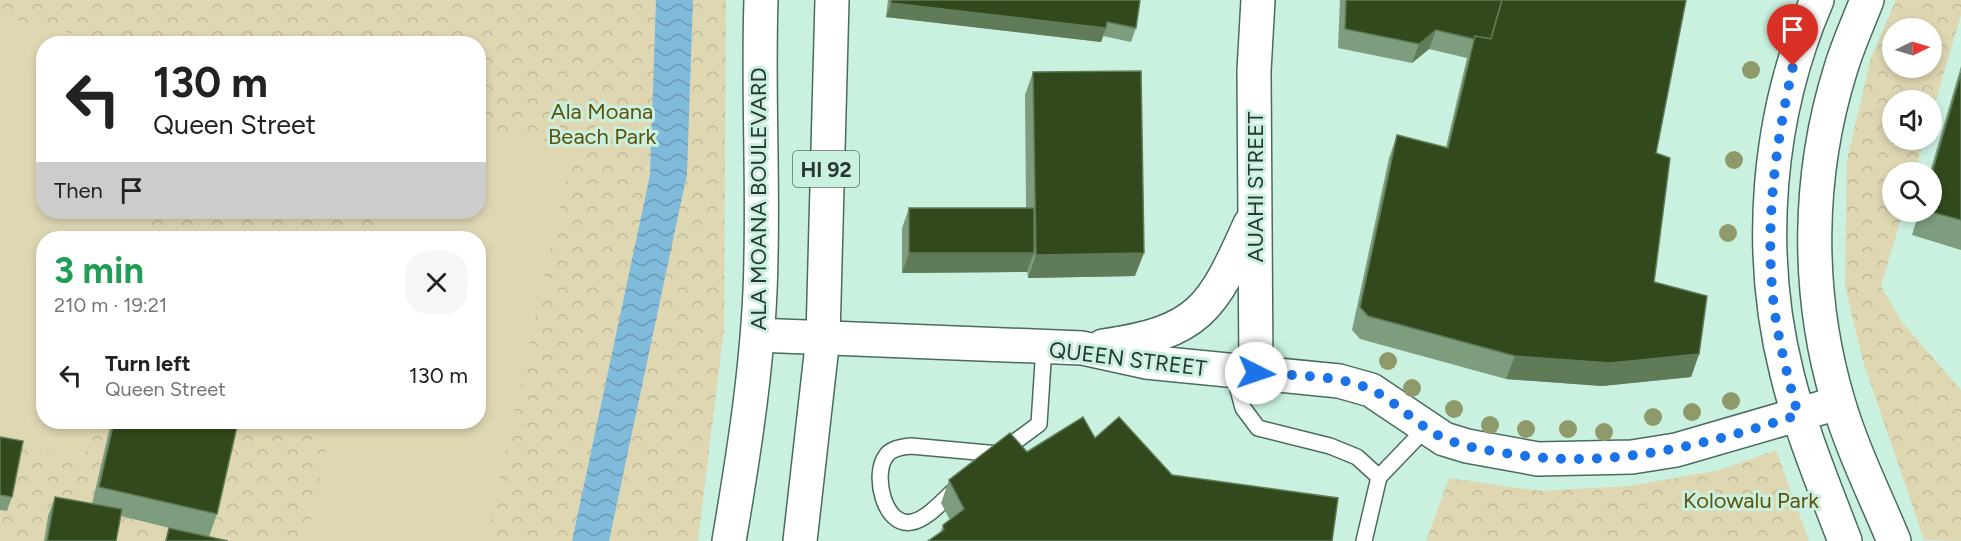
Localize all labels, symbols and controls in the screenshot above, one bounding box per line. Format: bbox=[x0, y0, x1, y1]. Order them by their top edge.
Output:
pin bbox=[1767, 4, 1818, 66]
icon: arrive bbox=[1776, 13, 1809, 46]
north arrow bbox=[1882, 18, 1942, 78]
map controls bbox=[1882, 18, 1942, 222]
text: 130 m bbox=[153, 57, 268, 108]
icon: left bbox=[54, 60, 132, 138]
street label: ALA MOANA BOULEVARD bbox=[745, 67, 772, 331]
button: sound bbox=[1882, 90, 1942, 150]
park label: Ala Moana Beach Park bbox=[548, 98, 656, 150]
text: Queen Street bbox=[153, 108, 316, 141]
street label: AUAHI STREET bbox=[1242, 112, 1269, 262]
road number: HI 92 bbox=[793, 151, 859, 187]
button: search bbox=[1882, 162, 1942, 222]
icon: arrive bbox=[115, 174, 148, 207]
text: Then bbox=[54, 177, 103, 204]
text: 3 min bbox=[54, 249, 144, 292]
button: close bbox=[405, 251, 468, 314]
text: 210 m · 19:21 bbox=[54, 293, 167, 317]
street label: QUEEN STREET bbox=[1048, 336, 1208, 382]
position arrow bbox=[1224, 341, 1288, 405]
text: Turn left bbox=[105, 350, 191, 377]
icon: left bbox=[54, 359, 87, 392]
text: 130 m bbox=[409, 362, 468, 389]
text: Queen Street bbox=[105, 377, 226, 401]
park label: Kolowalu Park bbox=[1683, 487, 1819, 514]

